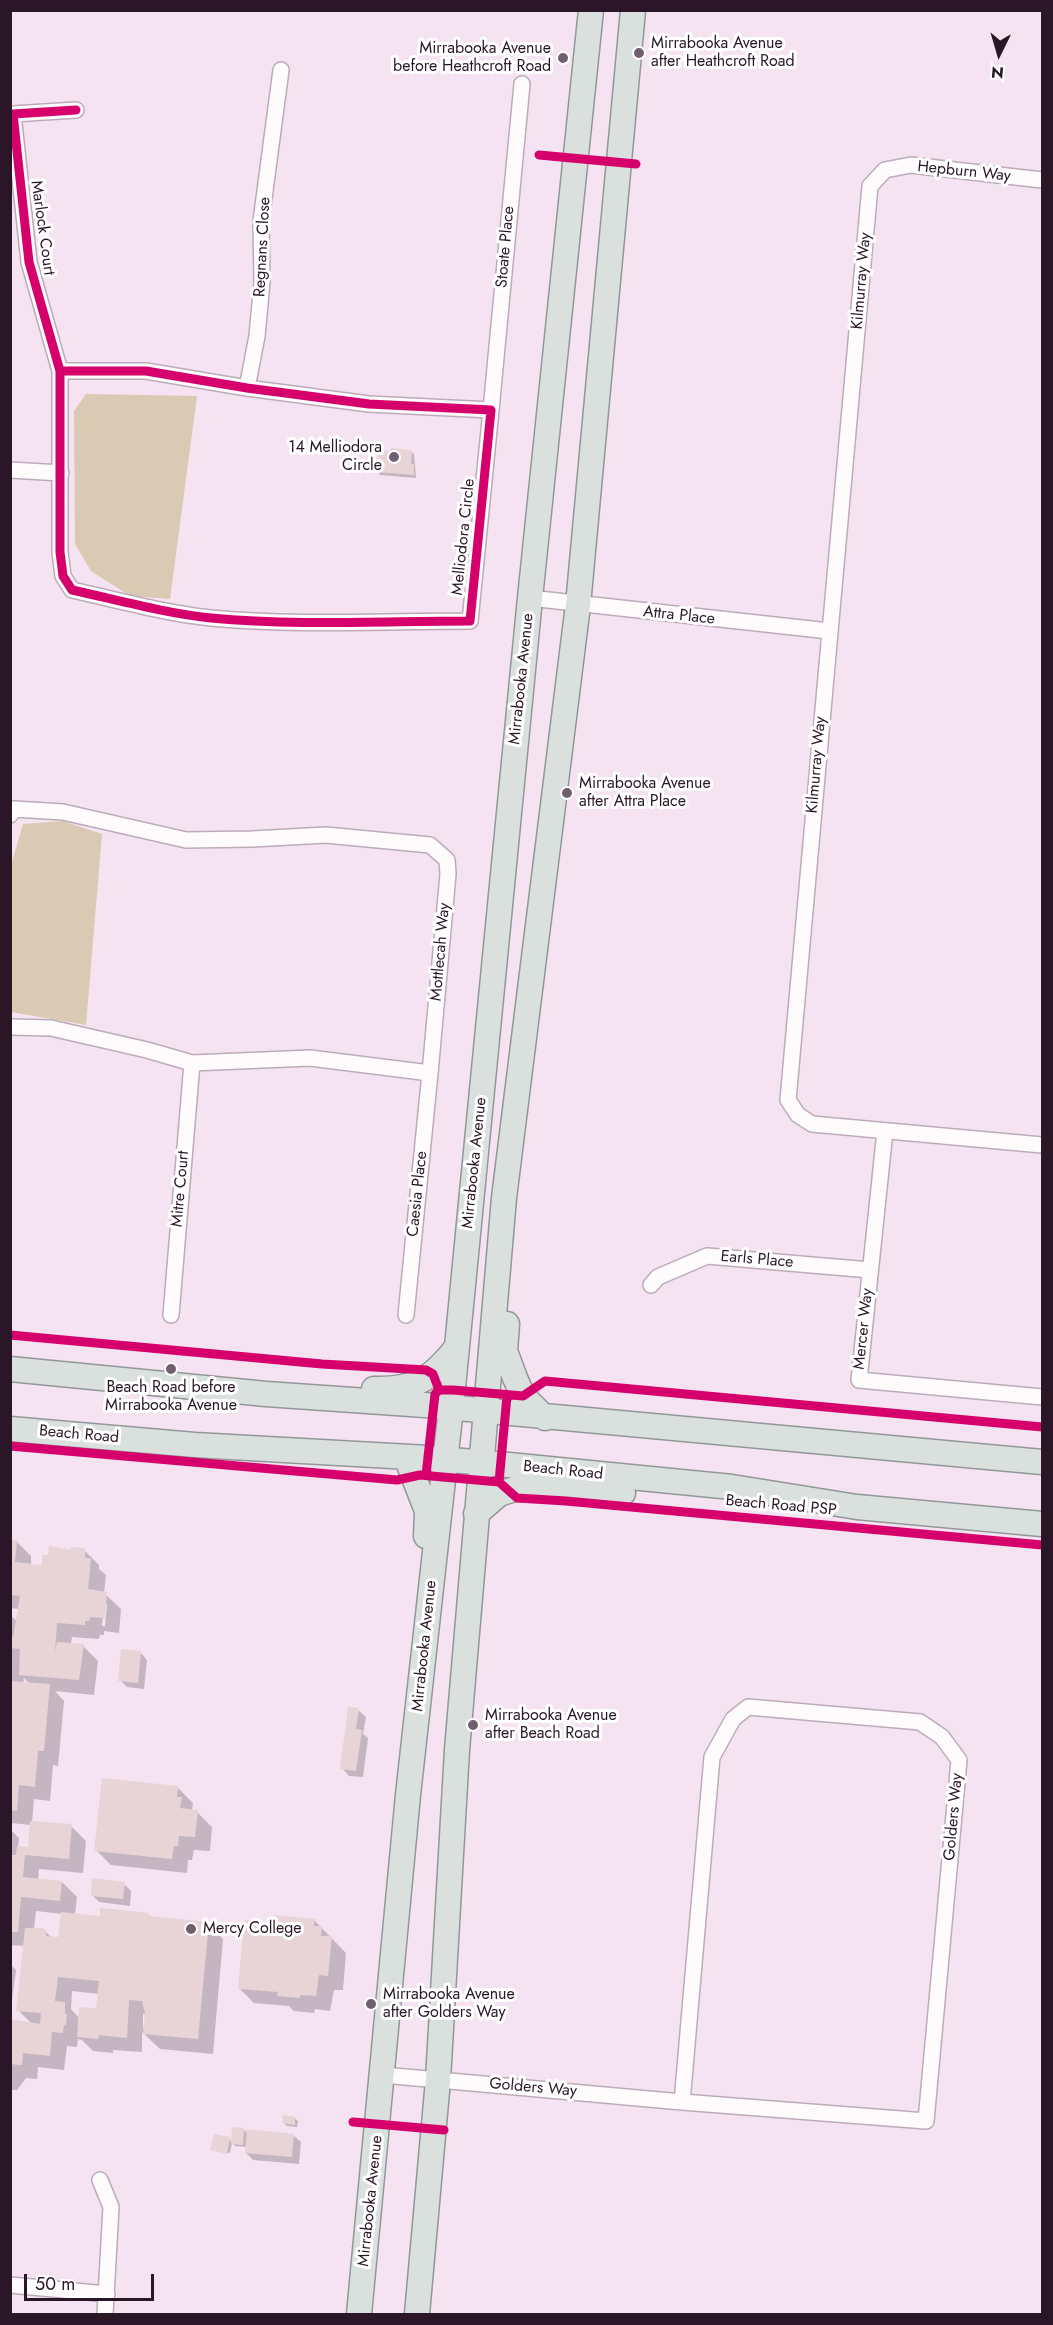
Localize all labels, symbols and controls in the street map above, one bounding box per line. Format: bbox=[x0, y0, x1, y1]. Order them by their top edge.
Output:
north arrow bbox=[969, 24, 1029, 84]
place label: Mirrabooka Avenue after Heathcroft Road bbox=[651, 34, 795, 72]
place label: Mirrabooka Avenue before Heathcroft Road bbox=[393, 39, 551, 77]
marker: Mirrabooka Avenue after Heathcroft Road bbox=[632, 46, 646, 60]
marker: Mirrabooka Avenue before Heathcroft Road bbox=[556, 51, 570, 65]
text: N bbox=[990, 60, 1005, 84]
street label: Hepburn Way bbox=[916, 158, 1012, 186]
street label: Marlock Court bbox=[26, 179, 58, 277]
street label: Regnans Close bbox=[251, 197, 275, 297]
street label: Stoate Place bbox=[493, 205, 519, 289]
street label: Kilmurray Way bbox=[848, 232, 876, 330]
place label: 14 Melliodora Circle bbox=[288, 438, 382, 476]
marker: 14 Melliodora Circle bbox=[387, 450, 401, 464]
street label: Melliodora Circle bbox=[448, 478, 480, 596]
street label: Attra Place bbox=[642, 603, 716, 629]
street label: Mirrabooka Avenue bbox=[506, 612, 538, 746]
street label: Kilmurray Way bbox=[803, 716, 831, 814]
place label: Mirrabooka Avenue after Attra Place bbox=[579, 774, 711, 812]
marker: Mirrabooka Avenue after Attra Place bbox=[560, 786, 574, 800]
street label: Mottlecah Way bbox=[427, 902, 455, 1002]
street label: Mirrabooka Avenue bbox=[459, 1096, 491, 1230]
street label: Mitre Court bbox=[168, 1150, 194, 1228]
street label: Caesia Place bbox=[404, 1150, 432, 1238]
street label: Earls Place bbox=[720, 1247, 794, 1273]
street label: Mercer Way bbox=[850, 1287, 878, 1371]
marker: Beach Road before Mirrabooka Avenue bbox=[164, 1362, 178, 1376]
place label: Beach Road before Mirrabooka Avenue bbox=[105, 1378, 237, 1416]
street label: Beach Road bbox=[38, 1422, 120, 1448]
street label: Beach Road bbox=[522, 1457, 604, 1485]
street label: Beach Road PSP bbox=[725, 1492, 837, 1520]
street label: Mirrabooka Avenue bbox=[409, 1579, 441, 1713]
place label: Mirrabooka Avenue after Beach Road bbox=[485, 1706, 617, 1744]
marker: Mirrabooka Avenue after Beach Road bbox=[466, 1718, 480, 1732]
street label: Golders Way bbox=[941, 1772, 967, 1862]
place label: Mercy College bbox=[203, 1919, 302, 1939]
marker: Mercy College bbox=[184, 1922, 198, 1936]
place label: Mirrabooka Avenue after Golders Way bbox=[383, 1985, 515, 2023]
marker: Mirrabooka Avenue after Golders Way bbox=[364, 1997, 378, 2011]
street label: Golders Way bbox=[488, 2075, 578, 2101]
street label: Mirrabooka Avenue bbox=[355, 2134, 387, 2268]
scale bar bbox=[27, 2262, 158, 2300]
text: 50 m bbox=[35, 2271, 75, 2297]

